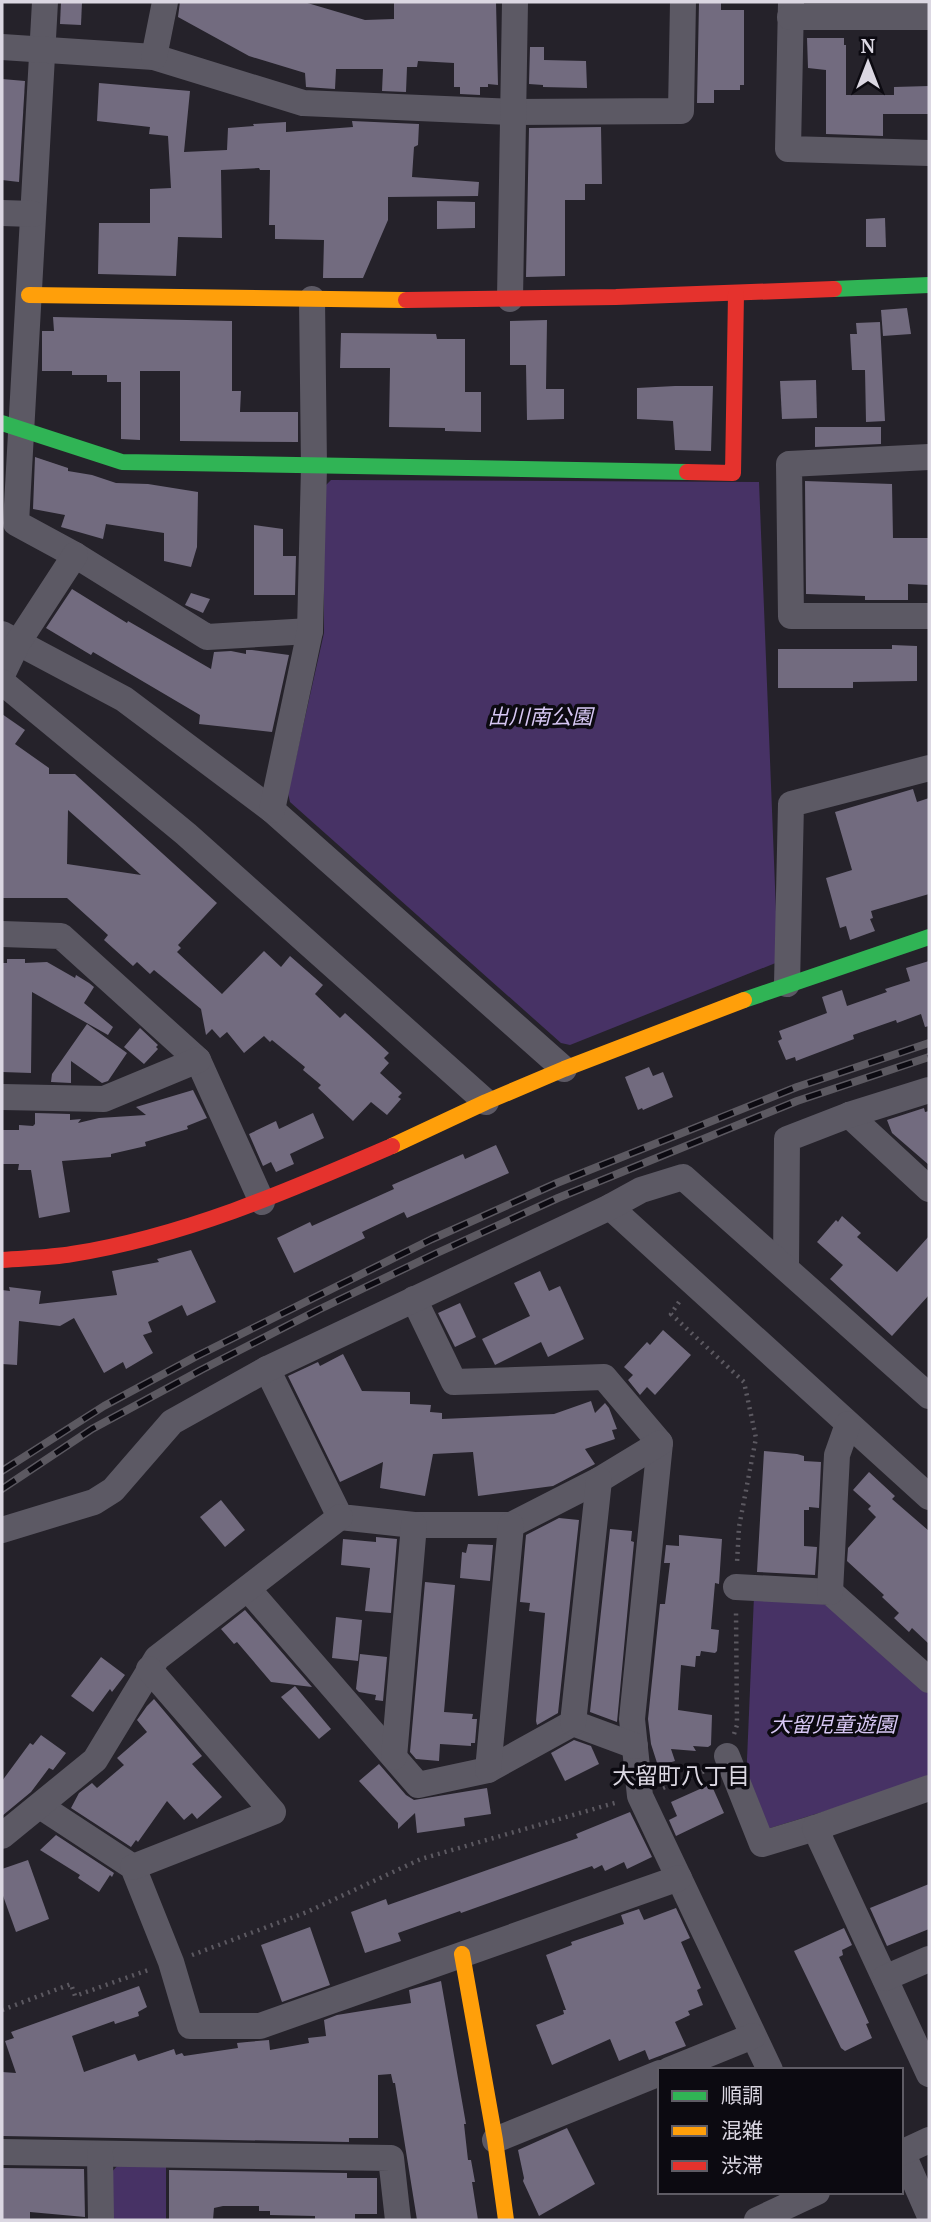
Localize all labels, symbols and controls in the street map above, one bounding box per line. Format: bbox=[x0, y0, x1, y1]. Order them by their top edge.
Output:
north arrow bbox=[833, 28, 903, 98]
text: N bbox=[861, 33, 876, 58]
park label: 出川南公園 bbox=[488, 702, 595, 730]
park label: 大留児童遊園 bbox=[770, 1710, 899, 1738]
district label: 大留町八丁目 bbox=[612, 1760, 750, 1791]
legend bbox=[658, 2068, 903, 2194]
text: 順調 bbox=[721, 2081, 763, 2109]
text: 混雑 bbox=[721, 2116, 763, 2144]
text: 渋滞 bbox=[721, 2151, 763, 2179]

